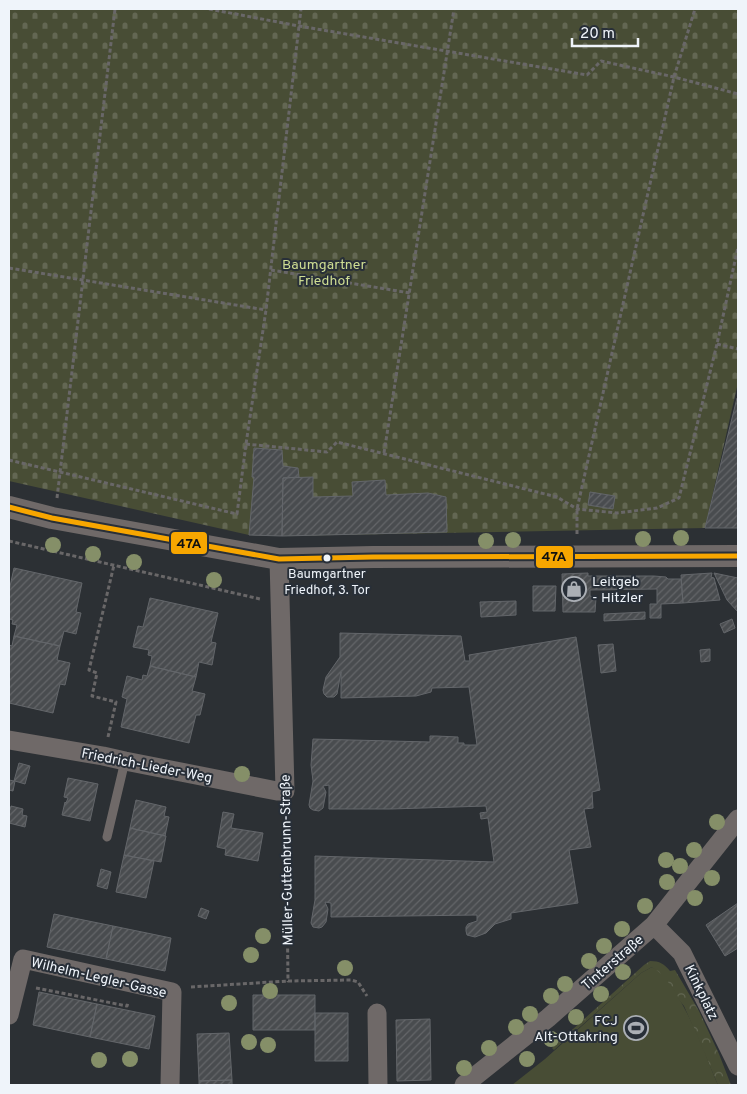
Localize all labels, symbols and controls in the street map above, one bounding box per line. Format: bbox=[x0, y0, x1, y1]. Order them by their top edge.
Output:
scale bar bbox=[572, 15, 638, 47]
text: 20 m bbox=[580, 25, 615, 44]
park label: Baumgartner Friedhof bbox=[282, 257, 366, 290]
line badge: 47A bbox=[170, 531, 208, 555]
text: 47A bbox=[176, 536, 202, 553]
line badge: 47A bbox=[535, 545, 574, 569]
text: 47A bbox=[541, 549, 567, 566]
marker: Baumgartner Friedhof, 3. Tor bbox=[322, 553, 332, 563]
place label: Baumgartner Friedhof, 3. Tor bbox=[284, 567, 370, 599]
place label: Leitgeb - Hitzler bbox=[592, 574, 644, 607]
shop icon: Leitgeb - Hitzler bbox=[561, 576, 587, 602]
street label: Friedrich-Lieder-Weg bbox=[80, 745, 214, 788]
street label: Müller-Guttenbrunn-Straße bbox=[278, 774, 297, 946]
street label: Tinterstraße bbox=[579, 932, 647, 995]
street label: Wilhelm-Legler-Gasse bbox=[29, 955, 168, 1002]
street label: Kinkplatz bbox=[680, 962, 721, 1023]
place label: FCJ Alt-Ottakring bbox=[534, 1013, 618, 1046]
sports icon: FCJ Alt-Ottakring bbox=[623, 1015, 649, 1041]

